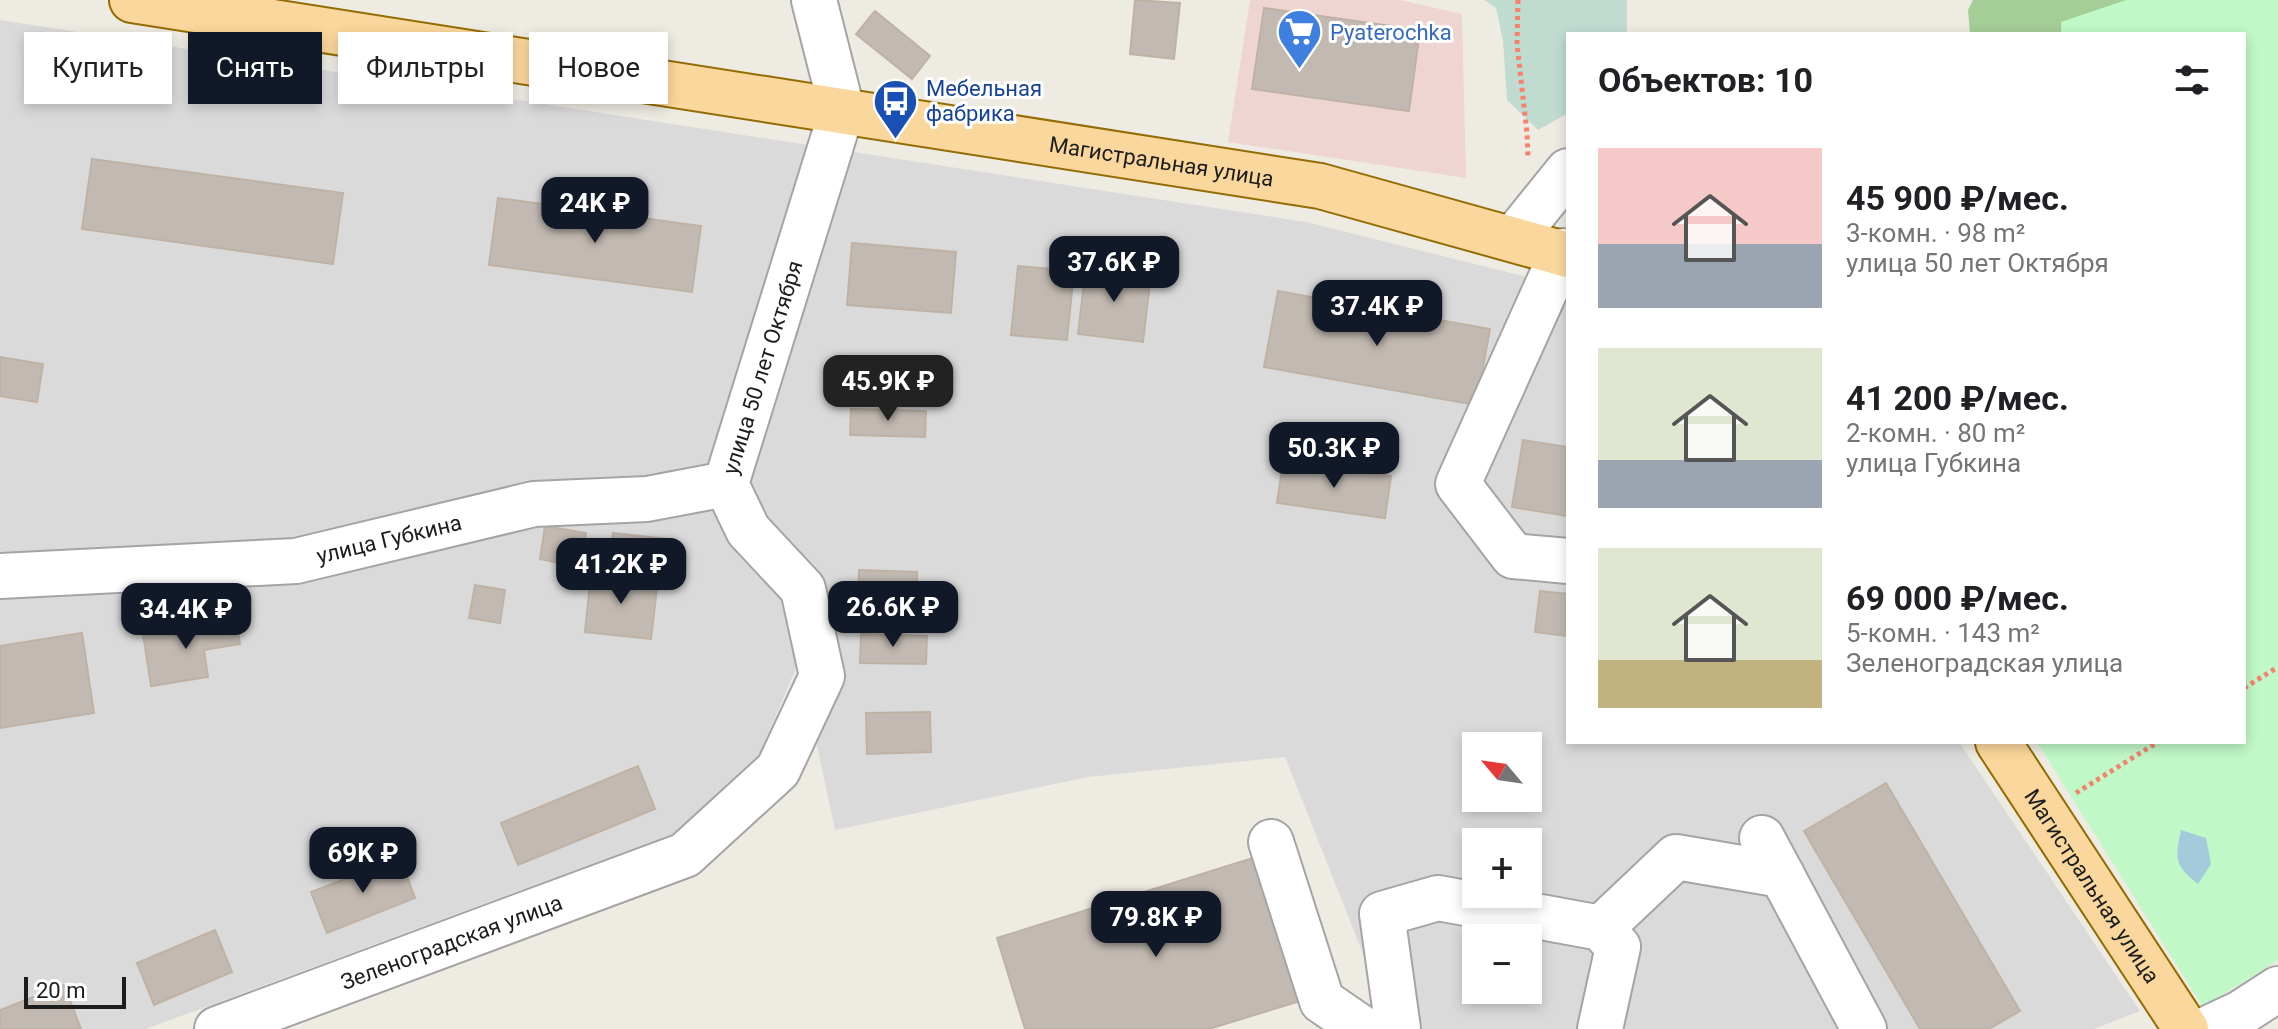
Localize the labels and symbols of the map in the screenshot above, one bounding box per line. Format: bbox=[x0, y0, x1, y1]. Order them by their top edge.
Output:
supermarket icon: Pyaterochka bbox=[1275, 8, 1323, 71]
place label: Pyaterochka bbox=[1330, 20, 1452, 45]
place label: Мебельная фабрика bbox=[926, 76, 1042, 126]
bus stop icon: Мебельная фабрика bbox=[871, 77, 919, 140]
street label: Магистральная улица bbox=[1047, 132, 1275, 192]
pin: 24K ₽ bbox=[539, 177, 651, 245]
pin: 37.6K ₽ bbox=[1040, 236, 1188, 304]
street label: улица 50 лет Октября bbox=[718, 257, 808, 477]
pin: 37.4K ₽ bbox=[1303, 280, 1451, 348]
pin: 45.9K ₽ bbox=[814, 355, 962, 423]
pin: 50.3K ₽ bbox=[1260, 422, 1408, 490]
street label: улица Губкина bbox=[314, 510, 464, 569]
pin: 41.2K ₽ bbox=[547, 538, 695, 606]
pin: 26.6K ₽ bbox=[819, 581, 967, 649]
pin: 34.4K ₽ bbox=[112, 583, 260, 651]
north arrow bbox=[1462, 732, 1542, 812]
street label: Магистральная улица bbox=[2019, 784, 2164, 988]
pin: 69K ₽ bbox=[307, 827, 419, 895]
street label: Зеленоградская улица bbox=[337, 890, 566, 995]
pin: 79.8K ₽ bbox=[1082, 891, 1230, 959]
scale bar bbox=[24, 973, 126, 1009]

